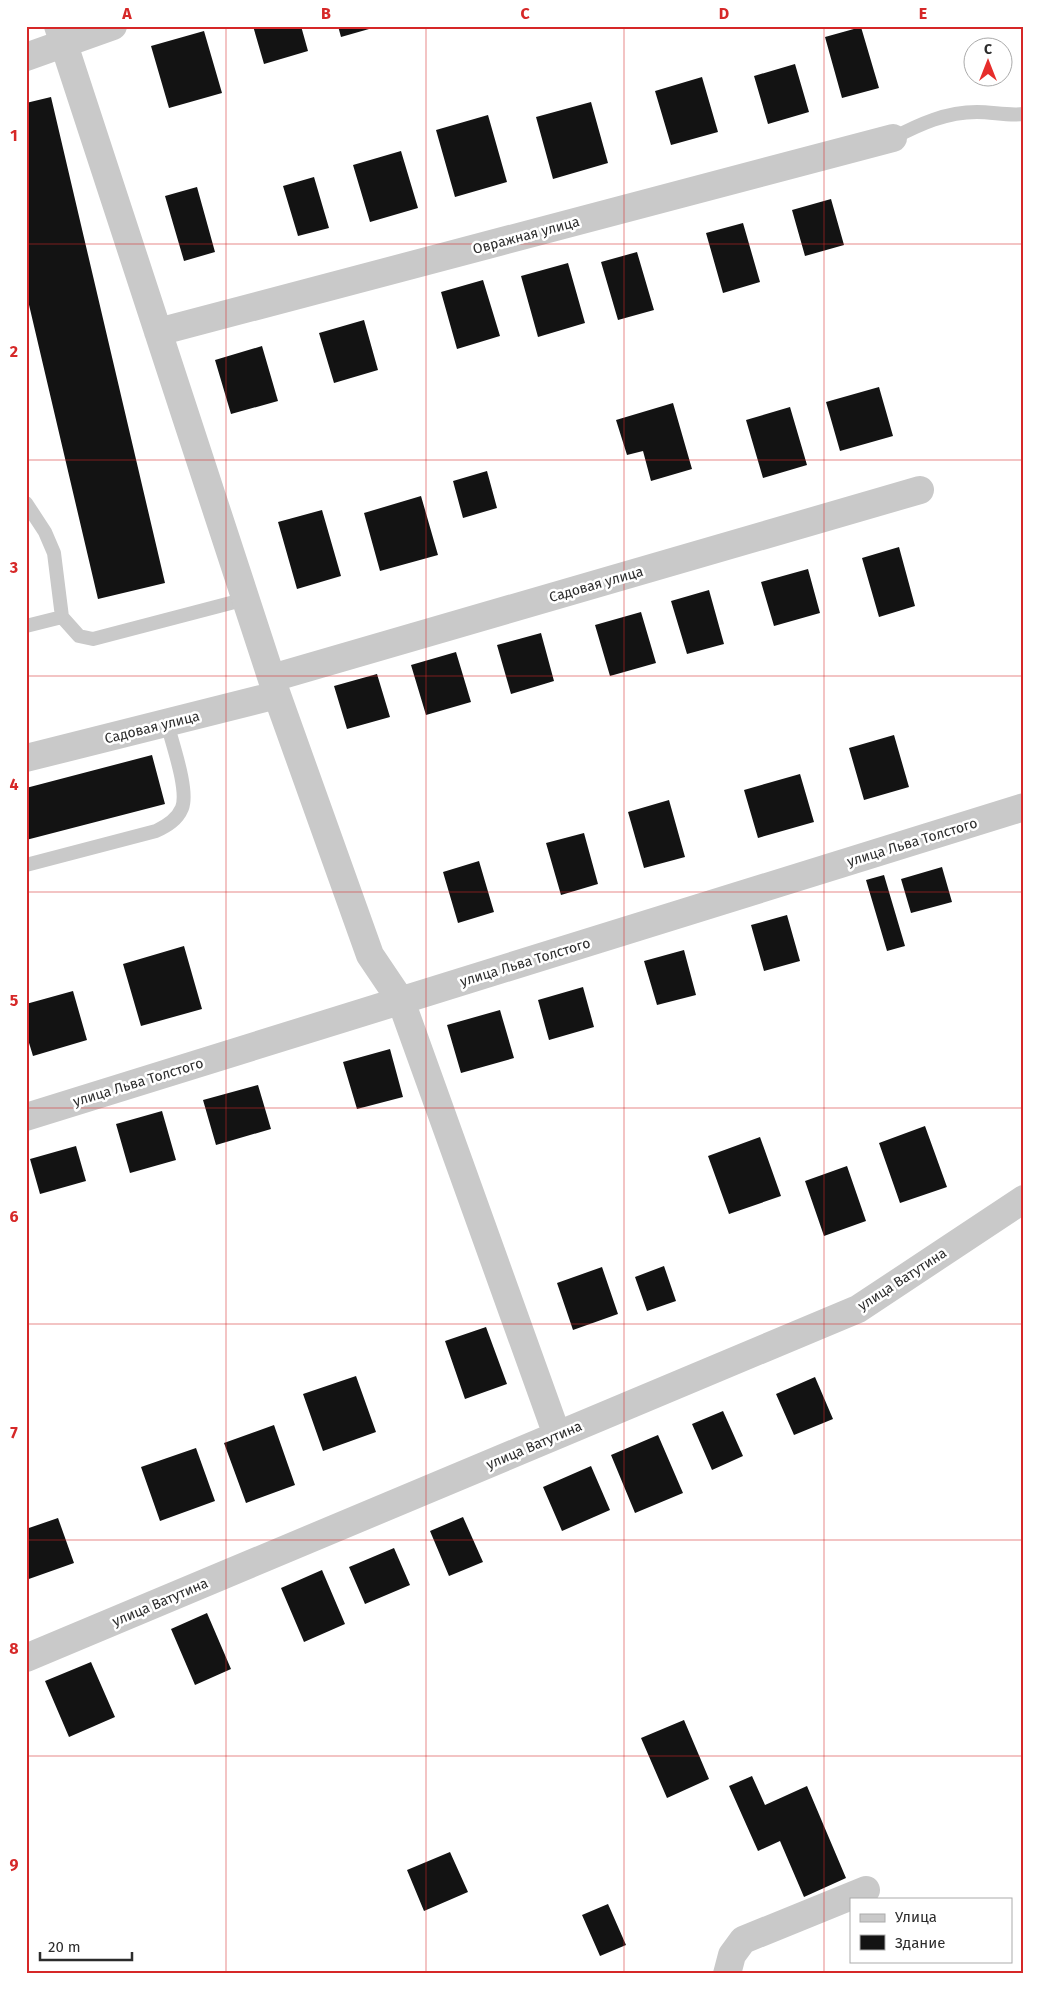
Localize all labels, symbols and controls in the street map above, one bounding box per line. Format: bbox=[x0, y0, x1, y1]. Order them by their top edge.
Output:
text: A bbox=[121, 4, 132, 23]
text: B bbox=[321, 4, 331, 23]
text: C bbox=[520, 4, 530, 23]
text: D bbox=[719, 4, 729, 23]
text: E bbox=[919, 4, 927, 23]
north arrow bbox=[962, 38, 1012, 88]
text: С bbox=[984, 41, 992, 58]
text: 1 bbox=[10, 126, 18, 145]
street label: Овражная улица bbox=[471, 213, 581, 258]
text: 2 bbox=[10, 342, 18, 361]
text: 3 bbox=[9, 558, 18, 577]
street label: Садовая улица bbox=[547, 563, 645, 606]
street label: Садовая улица bbox=[103, 707, 201, 747]
text: 4 bbox=[9, 775, 19, 794]
street label: улица Льва Толстого bbox=[845, 815, 979, 870]
street label: улица Льва Толстого bbox=[458, 935, 592, 990]
text: 5 bbox=[10, 991, 19, 1010]
street label: улица Льва Толстого bbox=[71, 1055, 205, 1110]
text: 6 bbox=[9, 1207, 19, 1226]
street label: улица Ватутина bbox=[855, 1244, 950, 1314]
street label: улица Ватутина bbox=[484, 1418, 585, 1473]
text: 7 bbox=[10, 1423, 18, 1442]
street label: улица Ватутина bbox=[110, 1575, 211, 1630]
text: 8 bbox=[9, 1639, 19, 1658]
text: 9 bbox=[10, 1855, 19, 1874]
legend bbox=[850, 1898, 1012, 1962]
text: Улица bbox=[895, 1908, 937, 1926]
scale bar bbox=[40, 1930, 132, 1962]
text: Здание bbox=[895, 1934, 945, 1952]
text: 20 m bbox=[48, 1938, 81, 1956]

